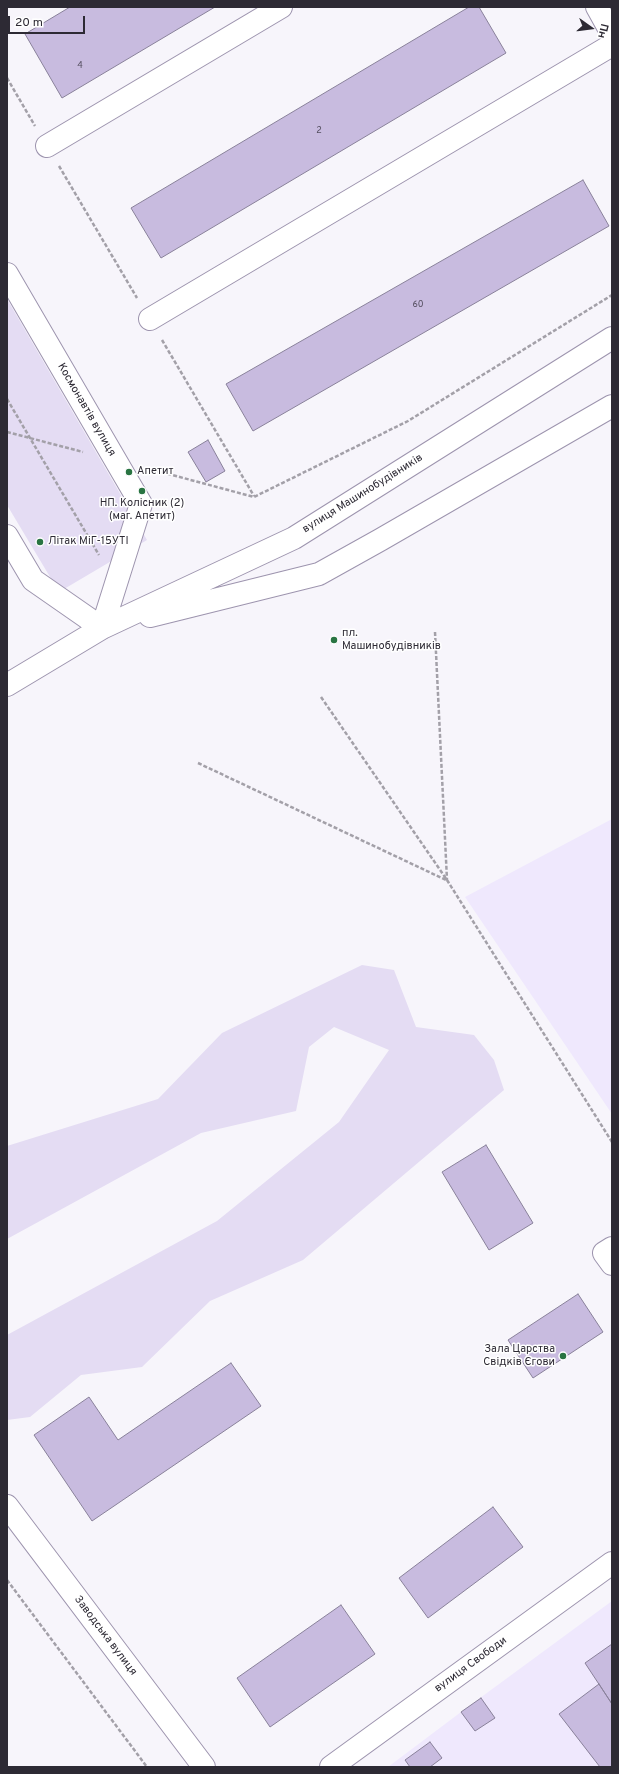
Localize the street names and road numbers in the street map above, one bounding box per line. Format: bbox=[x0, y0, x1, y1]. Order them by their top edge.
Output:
street label: Космонавтів вулиця bbox=[54, 361, 118, 459]
street label: вулиця Машинобудівників bbox=[300, 451, 426, 537]
street label: Заводська вулиця bbox=[71, 1594, 139, 1678]
street label: вулиця Свободи bbox=[432, 1634, 510, 1696]

